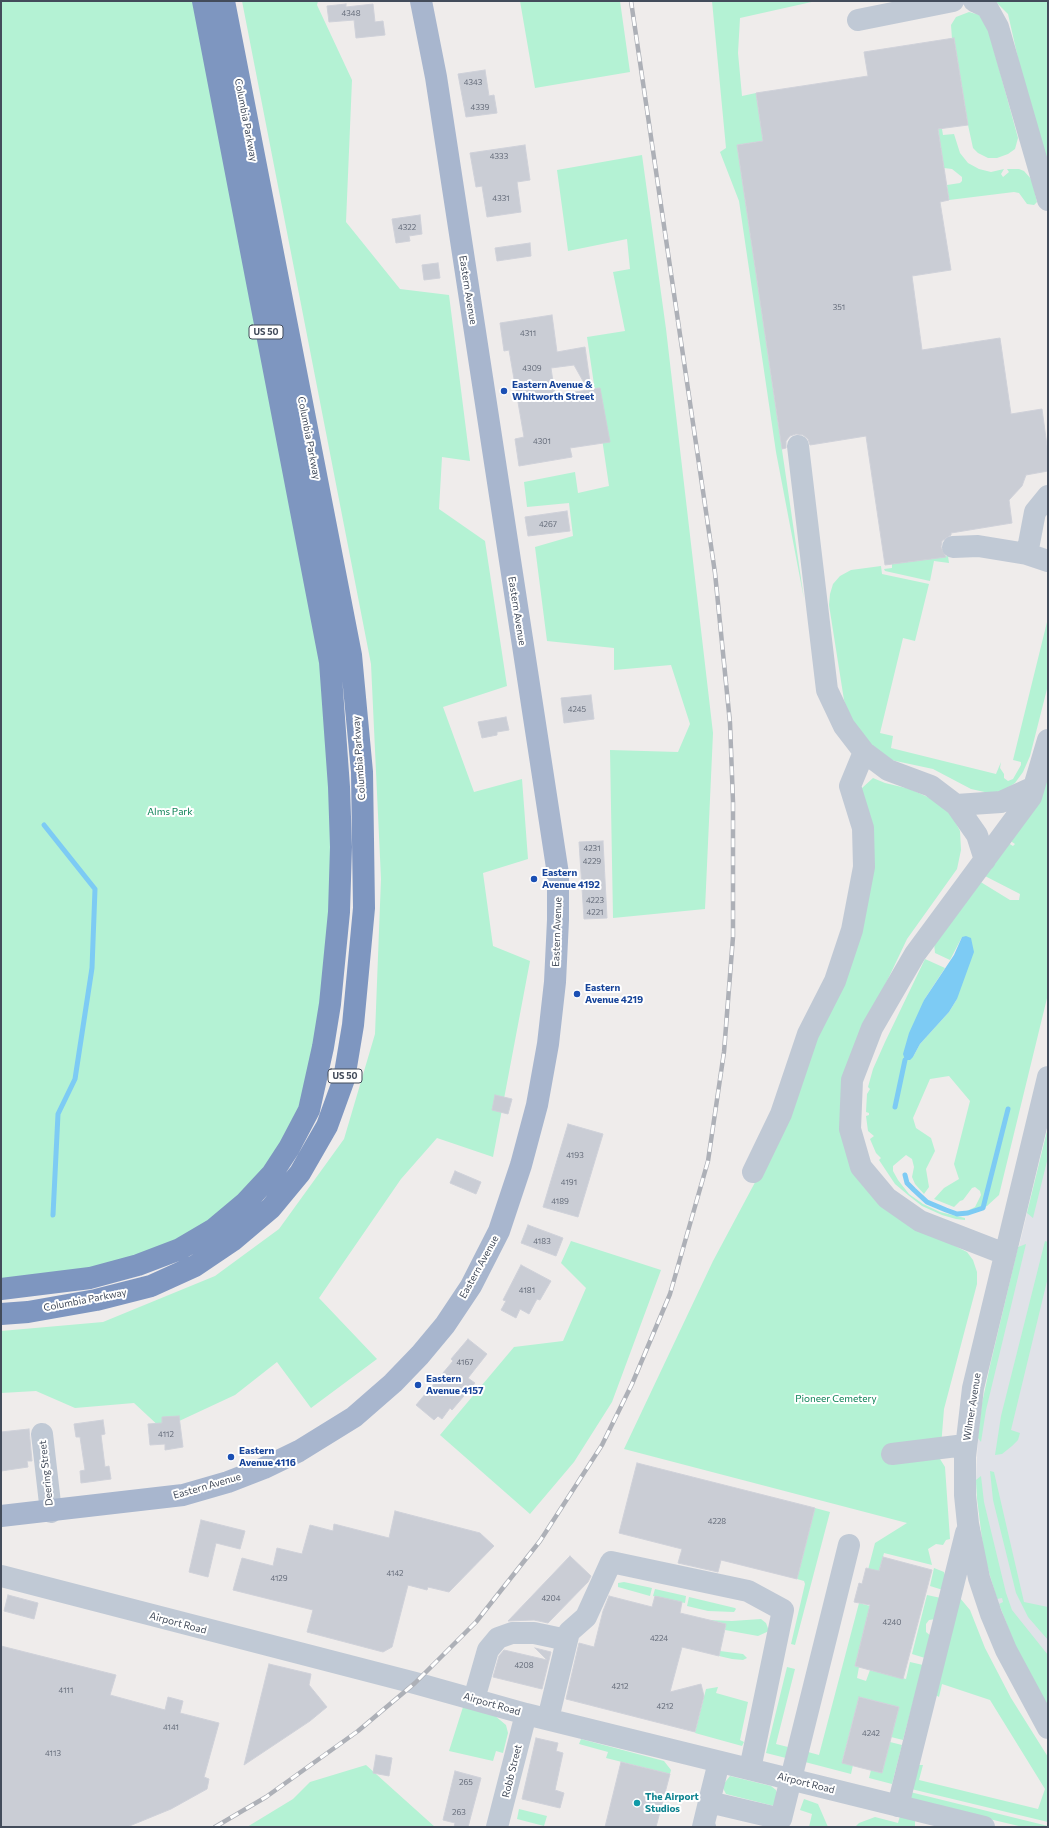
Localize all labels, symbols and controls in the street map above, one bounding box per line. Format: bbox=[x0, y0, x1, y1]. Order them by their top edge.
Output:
house number: 4348 bbox=[341, 8, 361, 18]
street label: Columbia Parkway bbox=[232, 77, 260, 163]
house number: 4343 bbox=[464, 77, 482, 87]
house number: 4339 bbox=[471, 102, 489, 112]
house number: 4333 bbox=[490, 151, 508, 161]
house number: 4331 bbox=[492, 193, 510, 203]
house number: 4322 bbox=[398, 222, 416, 232]
street label: Eastern Avenue bbox=[457, 255, 479, 325]
house number: 351 bbox=[833, 302, 845, 312]
road number: US 50 bbox=[249, 325, 283, 339]
house number: 4311 bbox=[520, 328, 536, 338]
house number: 4309 bbox=[522, 363, 542, 373]
place label: Eastern Avenue & Whitworth Street bbox=[512, 379, 594, 402]
marker: Eastern Avenue & Whitworth Street bbox=[499, 386, 509, 396]
street label: Columbia Parkway bbox=[295, 395, 323, 481]
house number: 4301 bbox=[533, 436, 551, 446]
house number: 4267 bbox=[539, 519, 557, 529]
street label: Eastern Avenue bbox=[506, 576, 528, 646]
house number: 4245 bbox=[568, 704, 586, 714]
street label: Columbia Parkway bbox=[350, 715, 368, 801]
park label: Alms Park bbox=[147, 806, 193, 818]
house number: 4231 bbox=[583, 843, 601, 853]
house number: 4229 bbox=[583, 856, 601, 866]
place label: Eastern Avenue 4192 bbox=[542, 867, 600, 890]
marker: Eastern Avenue 4192 bbox=[529, 874, 539, 884]
house number: 4223 bbox=[586, 895, 604, 905]
street label: Eastern Avenue bbox=[550, 897, 564, 967]
house number: 4221 bbox=[587, 907, 603, 917]
place label: Eastern Avenue 4219 bbox=[585, 982, 643, 1006]
marker: Eastern Avenue 4219 bbox=[572, 989, 582, 999]
road number: US 50 bbox=[328, 1069, 362, 1083]
house number: 4193 bbox=[566, 1150, 584, 1160]
house number: 4191 bbox=[561, 1177, 577, 1187]
house number: 4189 bbox=[551, 1196, 569, 1206]
street label: Eastern Avenue bbox=[457, 1233, 501, 1301]
house number: 4183 bbox=[533, 1236, 551, 1246]
house number: 4181 bbox=[519, 1285, 535, 1295]
street label: Columbia Parkway bbox=[42, 1286, 128, 1314]
house number: 4167 bbox=[456, 1357, 474, 1367]
street label: Wilmer Avenue bbox=[961, 1372, 983, 1442]
place label: Eastern Avenue 4157 bbox=[426, 1373, 484, 1396]
marker: Eastern Avenue 4157 bbox=[413, 1380, 423, 1390]
park label: Pioneer Cemetery bbox=[795, 1393, 877, 1405]
house number: 4112 bbox=[158, 1429, 174, 1439]
street label: Deering Street bbox=[37, 1440, 55, 1506]
place label: Eastern Avenue 4116 bbox=[239, 1445, 296, 1468]
marker: Eastern Avenue 4116 bbox=[226, 1452, 236, 1462]
street label: Eastern Avenue bbox=[172, 1471, 242, 1501]
house number: 4228 bbox=[708, 1516, 726, 1526]
house number: 4142 bbox=[386, 1568, 404, 1578]
house number: 4129 bbox=[270, 1573, 288, 1583]
house number: 4204 bbox=[541, 1593, 561, 1603]
street label: Airport Road bbox=[148, 1610, 208, 1636]
house number: 4240 bbox=[882, 1617, 902, 1627]
house number: 4224 bbox=[650, 1633, 668, 1643]
house number: 4208 bbox=[514, 1660, 534, 1670]
house number: 4212 bbox=[612, 1681, 628, 1691]
house number: 4111 bbox=[59, 1685, 73, 1695]
street label: Airport Road bbox=[462, 1690, 522, 1718]
house number: 4212 bbox=[657, 1701, 673, 1711]
house number: 4141 bbox=[163, 1722, 179, 1732]
house number: 4242 bbox=[862, 1728, 880, 1738]
street label: Robb Street bbox=[500, 1743, 524, 1799]
house number: 4113 bbox=[45, 1748, 61, 1758]
street label: Airport Road bbox=[776, 1770, 836, 1796]
house number: 265 bbox=[459, 1777, 473, 1787]
place label: The Airport Studios bbox=[645, 1791, 699, 1814]
marker: The Airport Studios bbox=[632, 1798, 642, 1808]
house number: 263 bbox=[452, 1807, 466, 1817]

